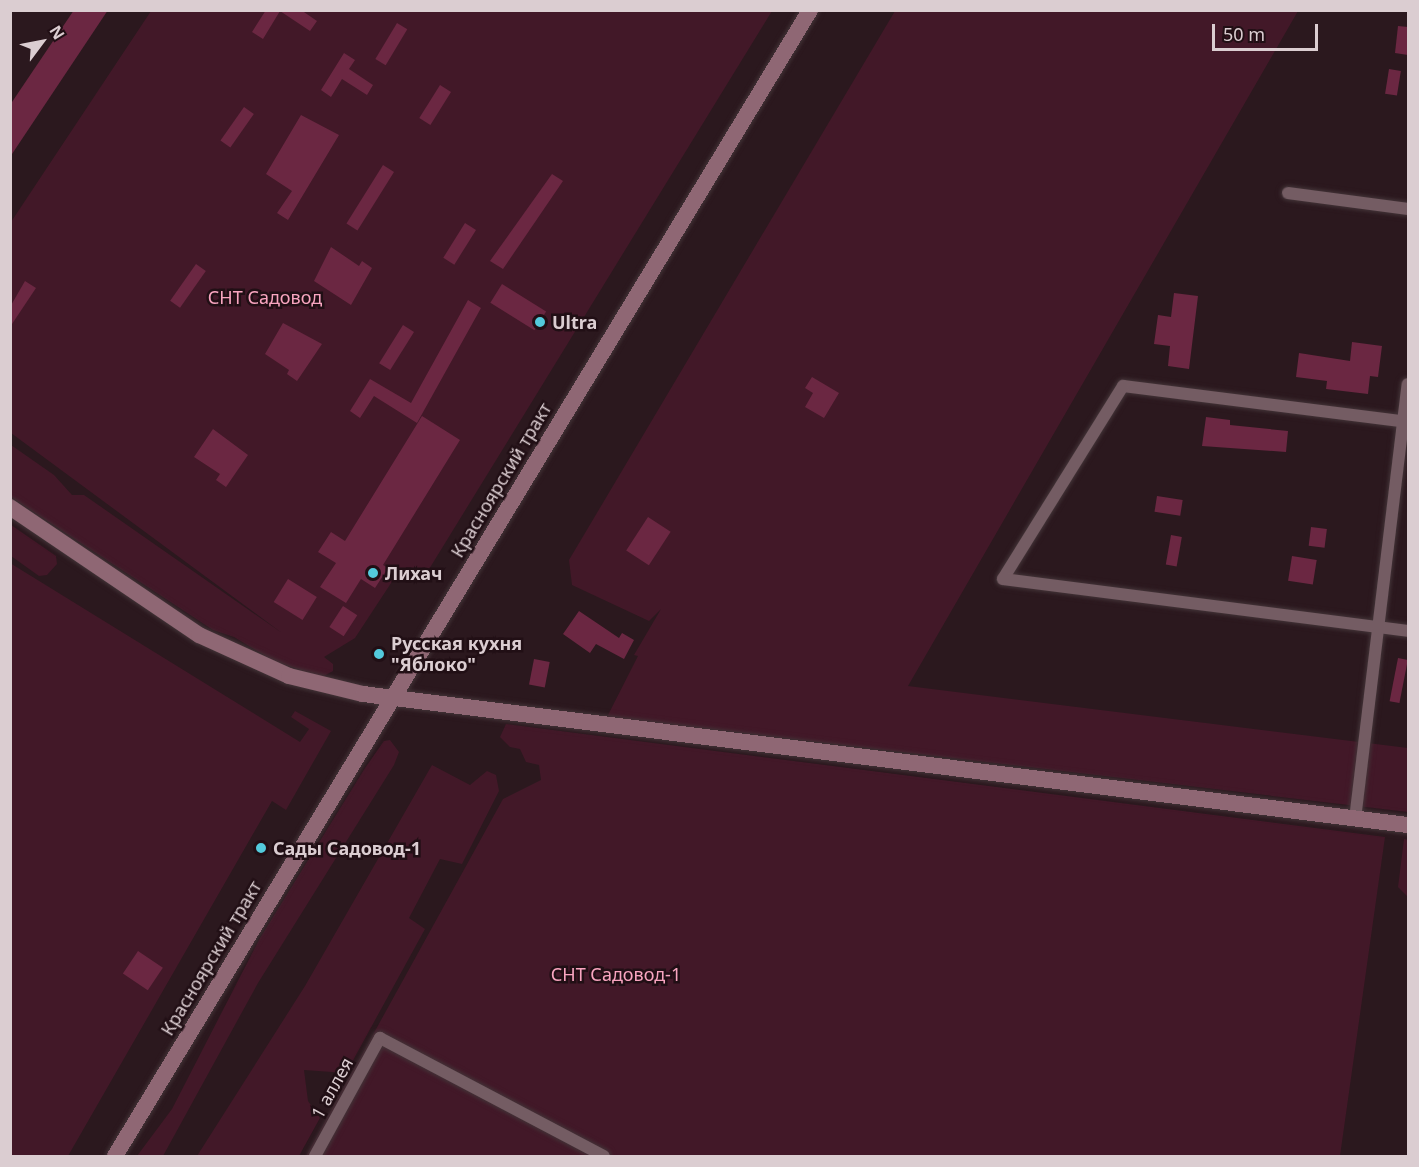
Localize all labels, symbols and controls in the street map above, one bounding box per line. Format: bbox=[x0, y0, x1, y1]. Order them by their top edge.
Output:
north arrow bbox=[12, 12, 72, 72]
scale bar bbox=[1215, 12, 1322, 50]
text: N bbox=[44, 21, 70, 44]
text: 50 m bbox=[1223, 22, 1265, 46]
park label: СНТ Садовод bbox=[208, 286, 322, 308]
place label: Ultra bbox=[552, 311, 597, 333]
marker: Ultra bbox=[533, 315, 547, 329]
street label: Красноярский тракт bbox=[446, 399, 556, 561]
place label: Лихач bbox=[385, 562, 443, 584]
marker: Лихач bbox=[366, 566, 380, 580]
place label: Русская кухня "Яблоко" bbox=[391, 633, 522, 676]
marker: Русская кухня "Яблоко" bbox=[372, 647, 386, 661]
place label: Сады Садовод-1 bbox=[273, 837, 421, 859]
marker: Сады Садовод-1 bbox=[254, 841, 268, 855]
street label: Красноярский тракт bbox=[156, 877, 266, 1039]
park label: СНТ Садовод-1 bbox=[551, 963, 681, 985]
street label: 1 аллея bbox=[306, 1054, 358, 1122]

